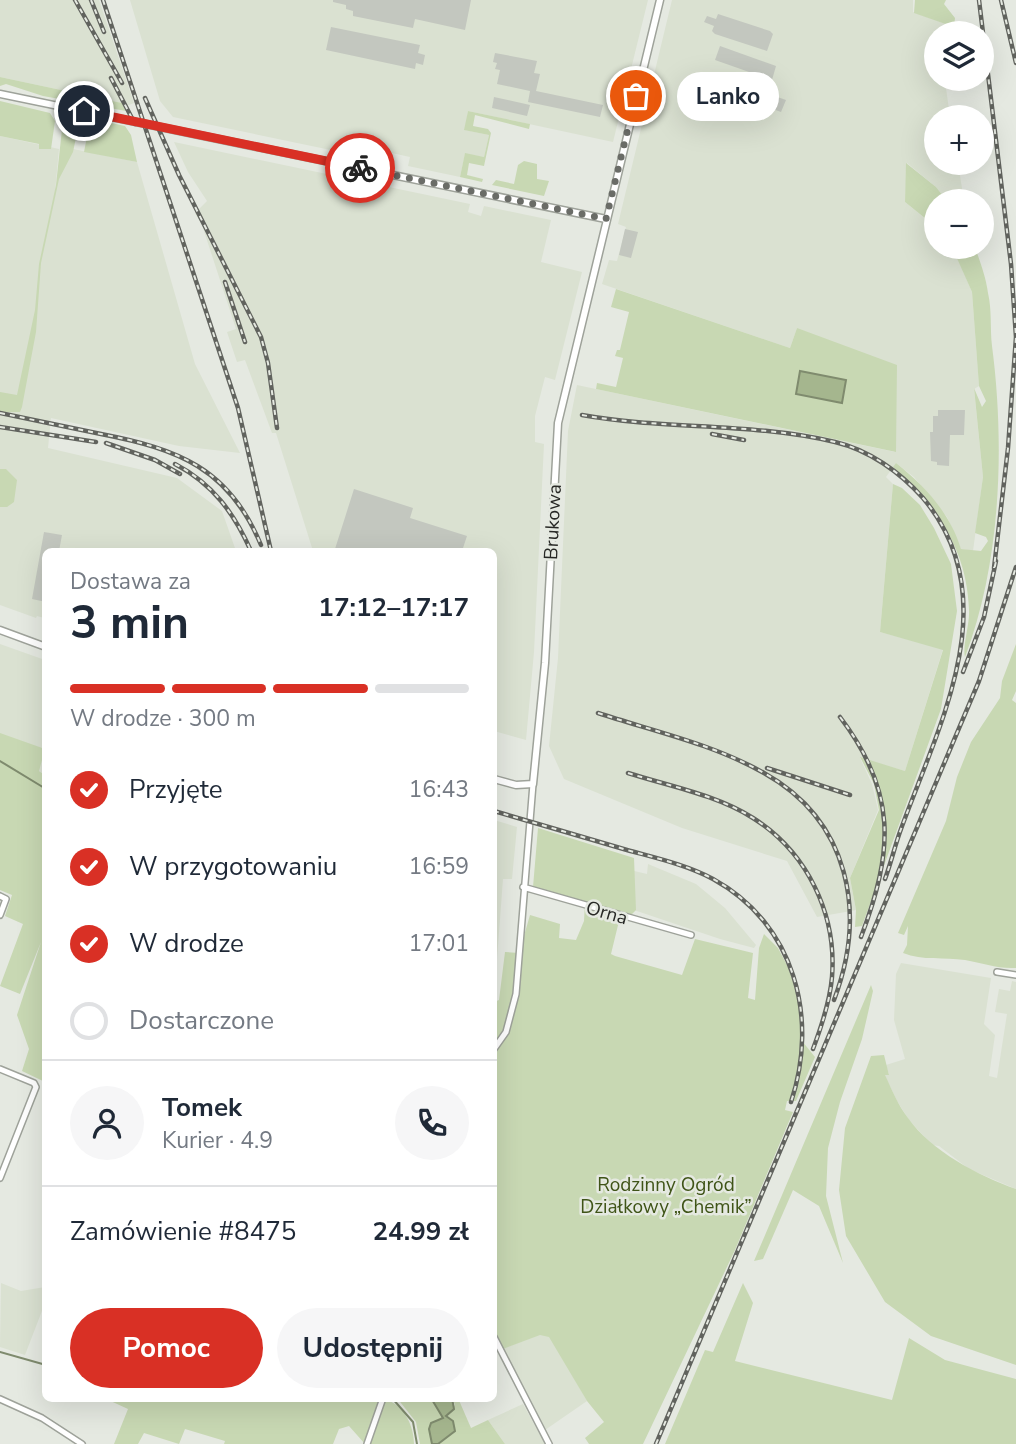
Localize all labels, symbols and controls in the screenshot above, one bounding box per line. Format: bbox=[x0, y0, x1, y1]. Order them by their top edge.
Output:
map controls bbox=[924, 21, 994, 259]
button: layers bbox=[924, 21, 994, 91]
pin bbox=[606, 66, 666, 126]
callout: Lanko bbox=[678, 72, 780, 120]
icon: bag bbox=[617, 77, 655, 115]
pin bbox=[54, 81, 114, 141]
text: Lanko bbox=[696, 81, 760, 112]
icon: home bbox=[65, 92, 103, 130]
button: + bbox=[924, 105, 994, 175]
courier bbox=[325, 133, 395, 203]
icon: bike bbox=[341, 149, 379, 187]
button: − bbox=[924, 189, 994, 259]
street label: Brukowa bbox=[538, 483, 568, 561]
text: Dostawa za bbox=[70, 566, 191, 597]
text: 17:12–17:17 bbox=[318, 590, 469, 625]
text: 3 min bbox=[70, 591, 189, 654]
text: W drodze · 300 m bbox=[70, 703, 256, 734]
icon: check bbox=[70, 771, 108, 809]
text: Przyjęte bbox=[129, 772, 223, 807]
text: 16:43 bbox=[409, 774, 469, 805]
icon: check bbox=[70, 848, 108, 886]
text: W przygotowaniu bbox=[129, 849, 337, 884]
text: 16:59 bbox=[409, 851, 469, 882]
street label: Orna bbox=[583, 895, 631, 931]
icon: check bbox=[70, 925, 108, 963]
text: W drodze bbox=[129, 926, 244, 961]
text: 17:01 bbox=[409, 928, 469, 959]
text: Dostarczone bbox=[129, 1003, 274, 1038]
button: person bbox=[70, 1086, 144, 1160]
button: phone bbox=[395, 1086, 469, 1160]
text: Tomek bbox=[162, 1090, 242, 1125]
text: Kurier · 4.9 bbox=[162, 1125, 273, 1156]
park label: Rodzinny Ogród Działkowy „Chemik” bbox=[580, 1172, 752, 1220]
text: Zamówienie #8475 bbox=[70, 1214, 296, 1249]
text: 24.99 zł bbox=[373, 1214, 469, 1249]
button: Pomoc bbox=[70, 1308, 263, 1388]
button: Udostępnij bbox=[277, 1308, 469, 1388]

